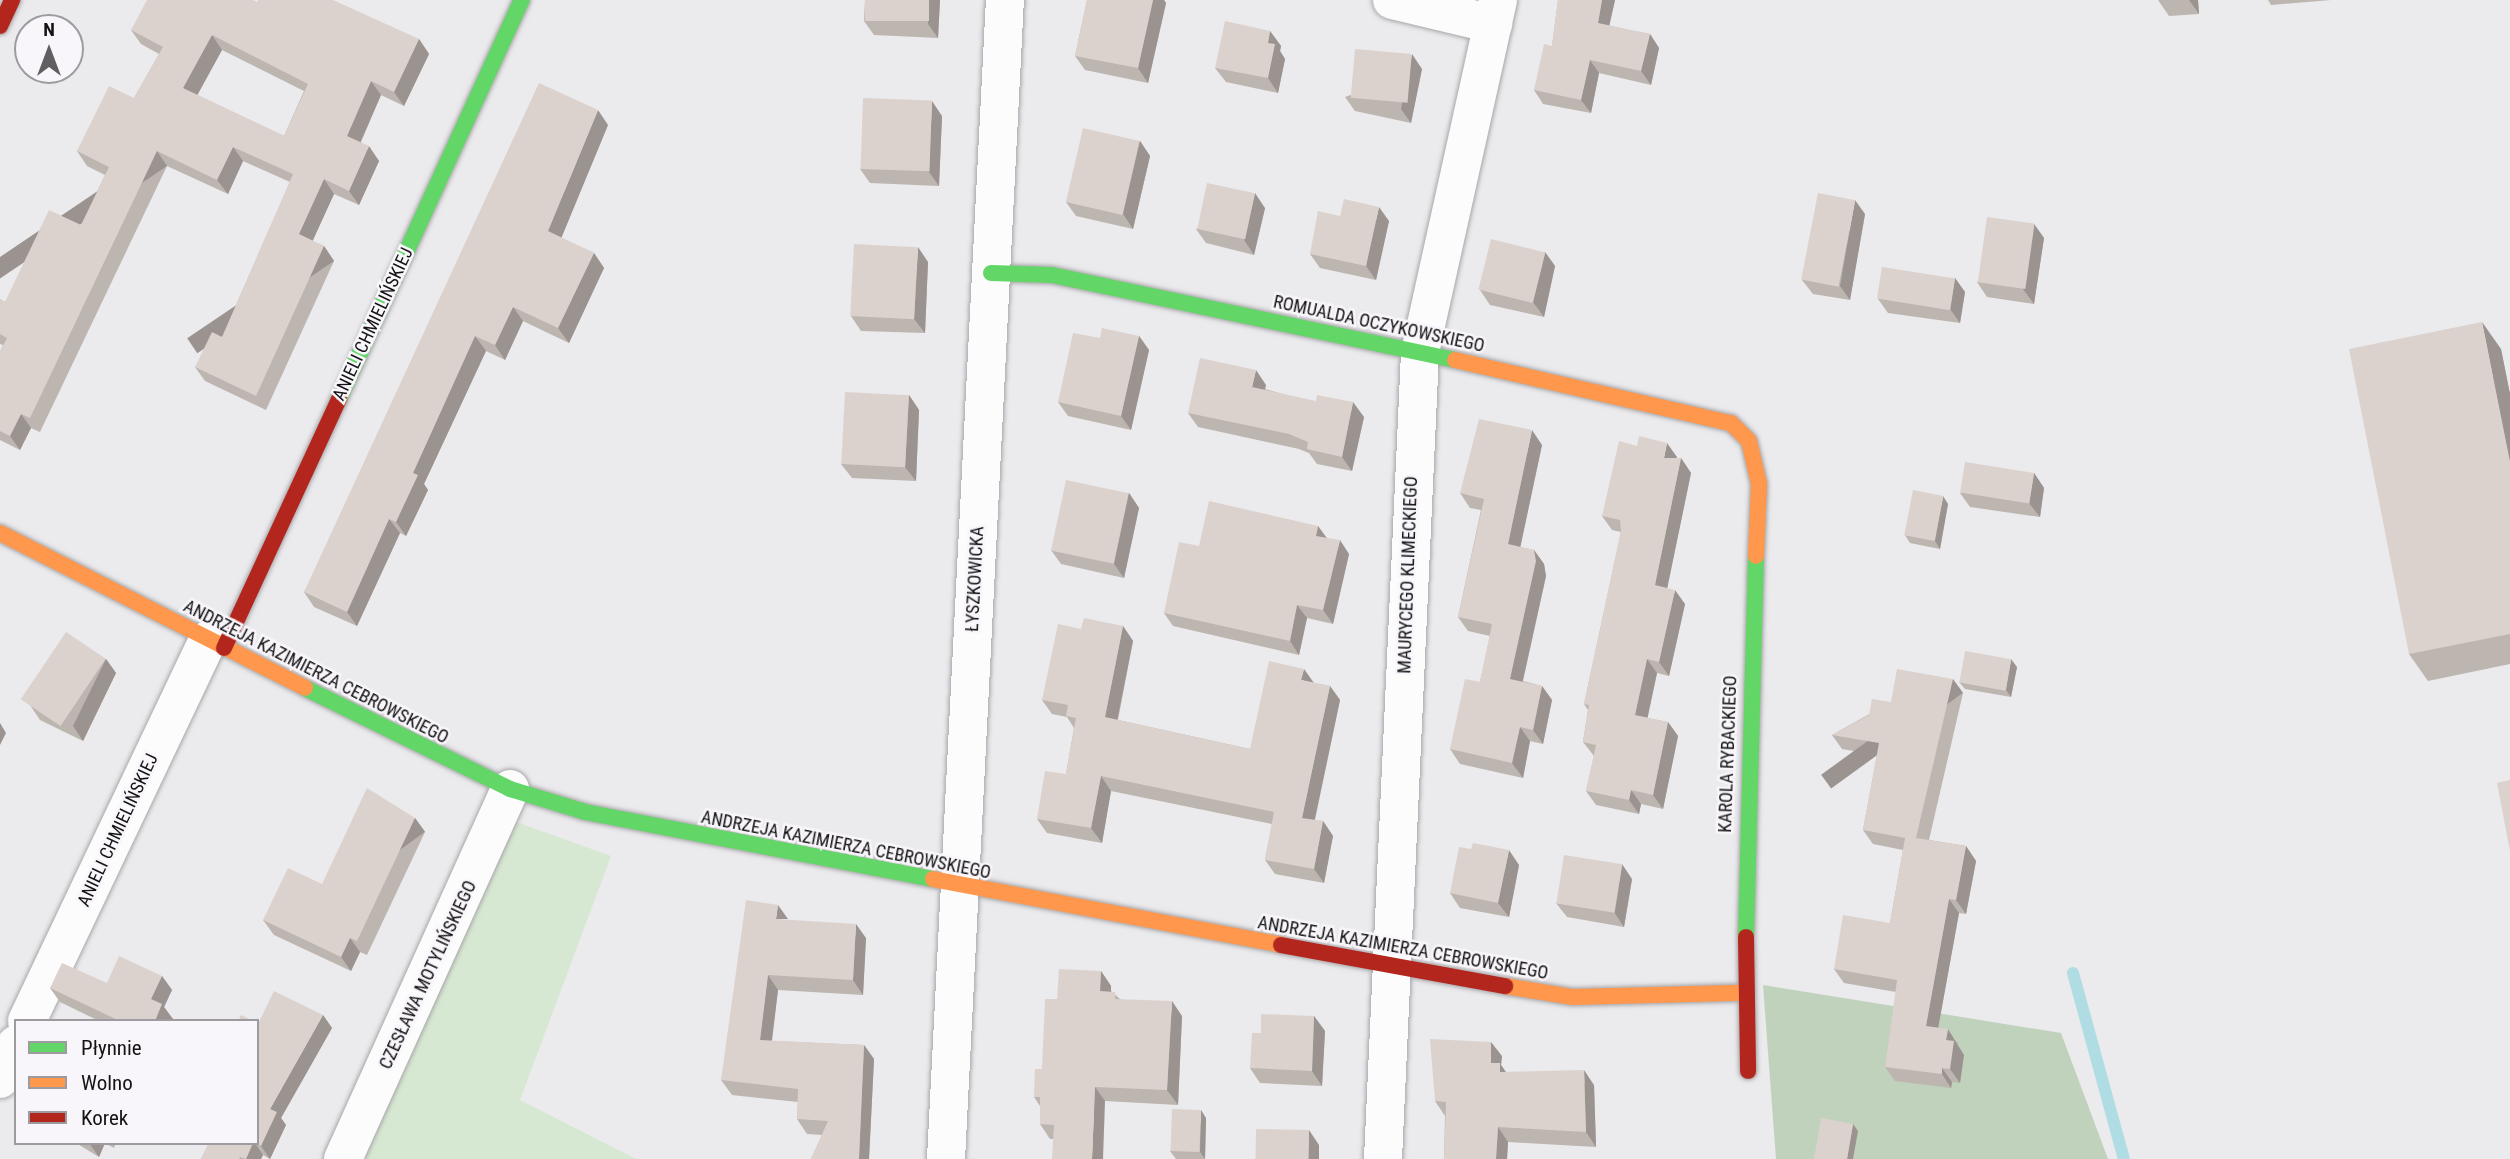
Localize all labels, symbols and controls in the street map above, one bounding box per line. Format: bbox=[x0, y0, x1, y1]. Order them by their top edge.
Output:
north arrow bbox=[14, 14, 84, 84]
text: N bbox=[43, 18, 55, 41]
street label: ANIELI CHMIELIŃSKIEJ bbox=[328, 244, 418, 404]
street label: ROMUALDA OCZYKOWSKIEGO bbox=[1271, 291, 1487, 357]
street label: MAURYCEGO KLIMECKIEGO bbox=[1394, 476, 1422, 674]
street label: ŁYSZKOWICKA bbox=[961, 526, 989, 632]
street label: ANDRZEJA KAZIMIERZA CEBROWSKIEGO bbox=[180, 596, 452, 748]
street label: KAROLA RYBACKIEGO bbox=[1714, 675, 1742, 833]
street label: ANIELI CHMIELIŃSKIEJ bbox=[73, 750, 163, 910]
street label: ANDRZEJA KAZIMIERZA CEBROWSKIEGO bbox=[699, 806, 993, 884]
street label: CZESŁAWA MOTYLIŃSKIEGO bbox=[375, 877, 481, 1073]
street label: ANDRZEJA KAZIMIERZA CEBROWSKIEGO bbox=[1256, 912, 1550, 984]
legend bbox=[14, 1019, 259, 1145]
text: Płynnie bbox=[81, 1036, 142, 1060]
text: Wolno bbox=[81, 1071, 133, 1095]
text: Korek bbox=[81, 1106, 128, 1130]

